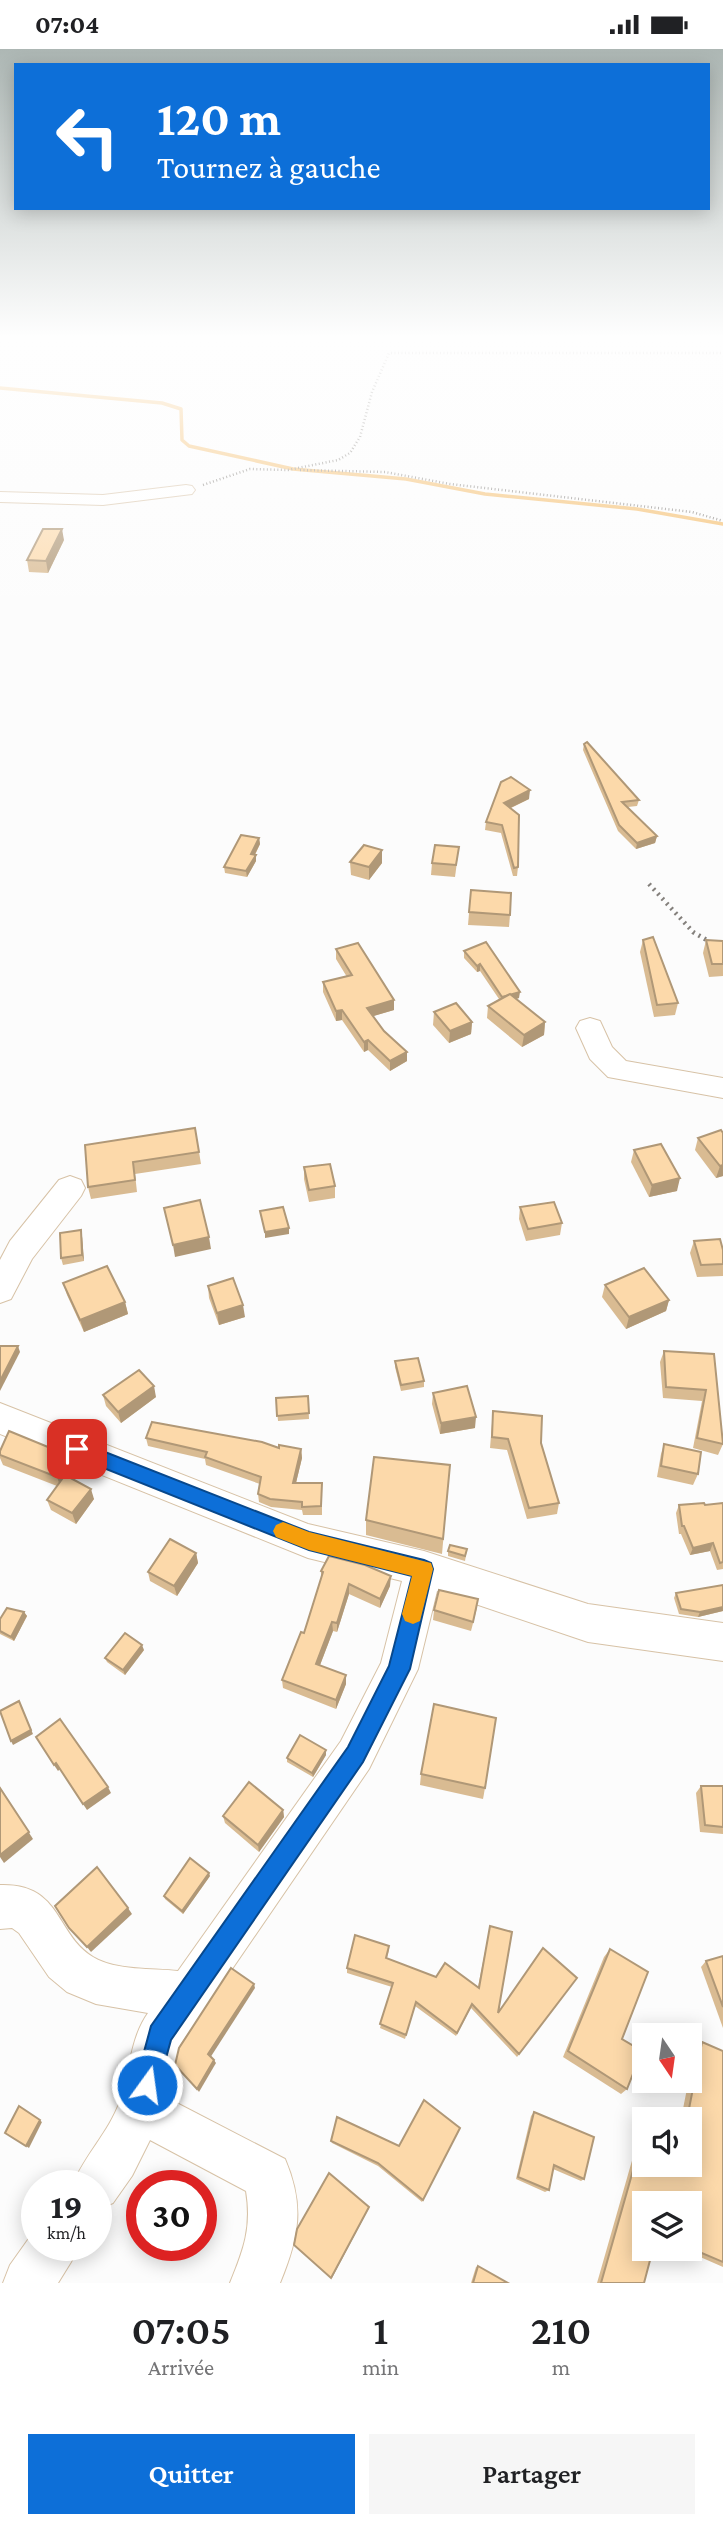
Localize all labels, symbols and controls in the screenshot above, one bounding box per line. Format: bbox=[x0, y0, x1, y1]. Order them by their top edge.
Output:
text: 07:04 bbox=[35, 10, 99, 39]
icon: left bbox=[42, 91, 133, 182]
text: 120 m bbox=[157, 91, 281, 146]
text: Tournez à gauche bbox=[157, 149, 380, 185]
pin bbox=[47, 1419, 107, 1479]
icon: arrive bbox=[58, 1430, 96, 1468]
north arrow bbox=[632, 2023, 702, 2093]
map controls bbox=[632, 2023, 702, 2261]
position arrow bbox=[110, 2048, 184, 2122]
button: sound bbox=[632, 2107, 702, 2177]
speed limit sign: 30 bbox=[126, 2170, 217, 2261]
text: 19 bbox=[50, 2187, 83, 2226]
button: layers bbox=[632, 2191, 702, 2261]
text: km/h bbox=[47, 2223, 86, 2243]
text: 07:05 bbox=[132, 2306, 231, 2353]
text: 1 bbox=[373, 2306, 388, 2353]
text: 210 bbox=[531, 2306, 591, 2353]
text: Arrivée bbox=[148, 2354, 214, 2380]
text: min bbox=[362, 2354, 399, 2380]
text: m bbox=[552, 2354, 570, 2380]
button: Quitter bbox=[28, 2434, 355, 2514]
button: Partager bbox=[369, 2434, 695, 2514]

